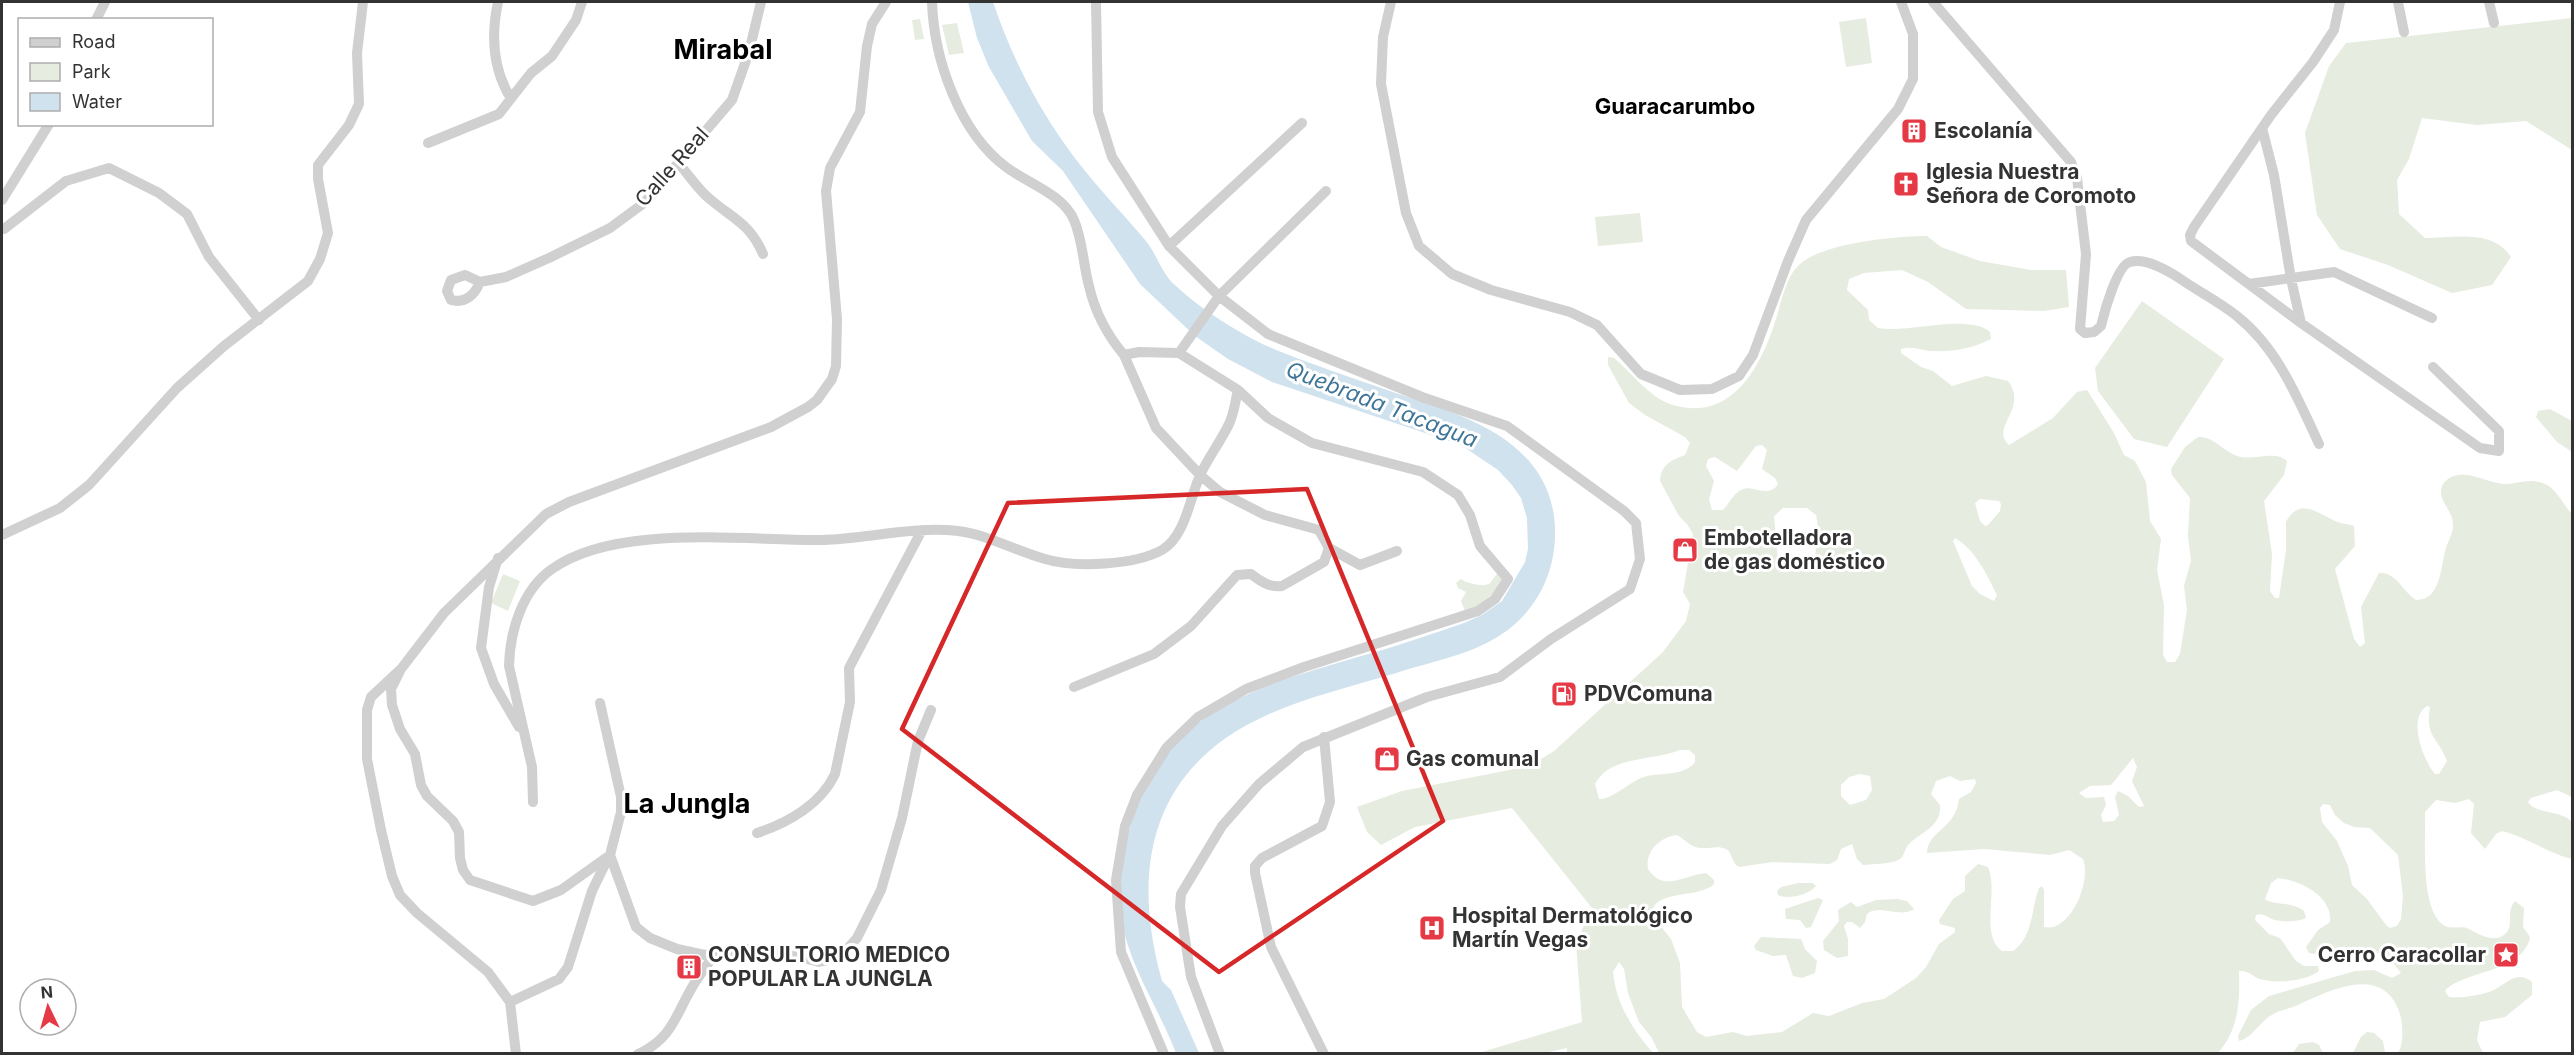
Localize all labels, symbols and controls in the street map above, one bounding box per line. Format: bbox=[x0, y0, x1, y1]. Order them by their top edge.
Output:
legend bbox=[18, 18, 213, 126]
text: Road bbox=[72, 31, 115, 52]
district label: Mirabal bbox=[673, 33, 773, 66]
text: Park bbox=[72, 61, 111, 82]
text: Water bbox=[72, 91, 122, 112]
district label: Guaracarumbo bbox=[1595, 93, 1755, 119]
building icon: Escolanía bbox=[1899, 116, 1929, 146]
place label: Escolanía bbox=[1934, 118, 2033, 143]
street label: Calle Real bbox=[630, 122, 714, 211]
place label: Iglesia Nuestra Señora de Coromoto bbox=[1926, 159, 2136, 208]
church icon: Iglesia Nuestra Señora de Coromoto bbox=[1891, 169, 1921, 199]
water label: Quebrada Tacagua bbox=[1283, 356, 1481, 452]
place label: Embotelladora de gas doméstico bbox=[1704, 525, 1885, 574]
shop icon: Embotelladora de gas doméstico bbox=[1670, 535, 1700, 565]
fuel station icon: PDVComuna bbox=[1549, 679, 1579, 709]
place label: PDVComuna bbox=[1584, 681, 1713, 706]
shop icon: Gas comunal bbox=[1372, 744, 1402, 774]
place label: Gas comunal bbox=[1406, 746, 1539, 771]
district label: La Jungla bbox=[624, 787, 750, 820]
place label: Hospital Dermatológico Martín Vegas bbox=[1452, 903, 1693, 952]
hospital icon: Hospital Dermatológico Martín Vegas bbox=[1417, 913, 1447, 943]
place icon: Cerro Caracollar bbox=[2491, 940, 2521, 970]
place label: CONSULTORIO MEDICO POPULAR LA JUNGLA bbox=[708, 942, 950, 991]
place label: Cerro Caracollar bbox=[2318, 942, 2486, 967]
building icon: CONSULTORIO MEDICO POPULAR LA JUNGLA bbox=[674, 952, 704, 982]
north arrow bbox=[18, 977, 78, 1037]
text: N bbox=[40, 982, 54, 1003]

